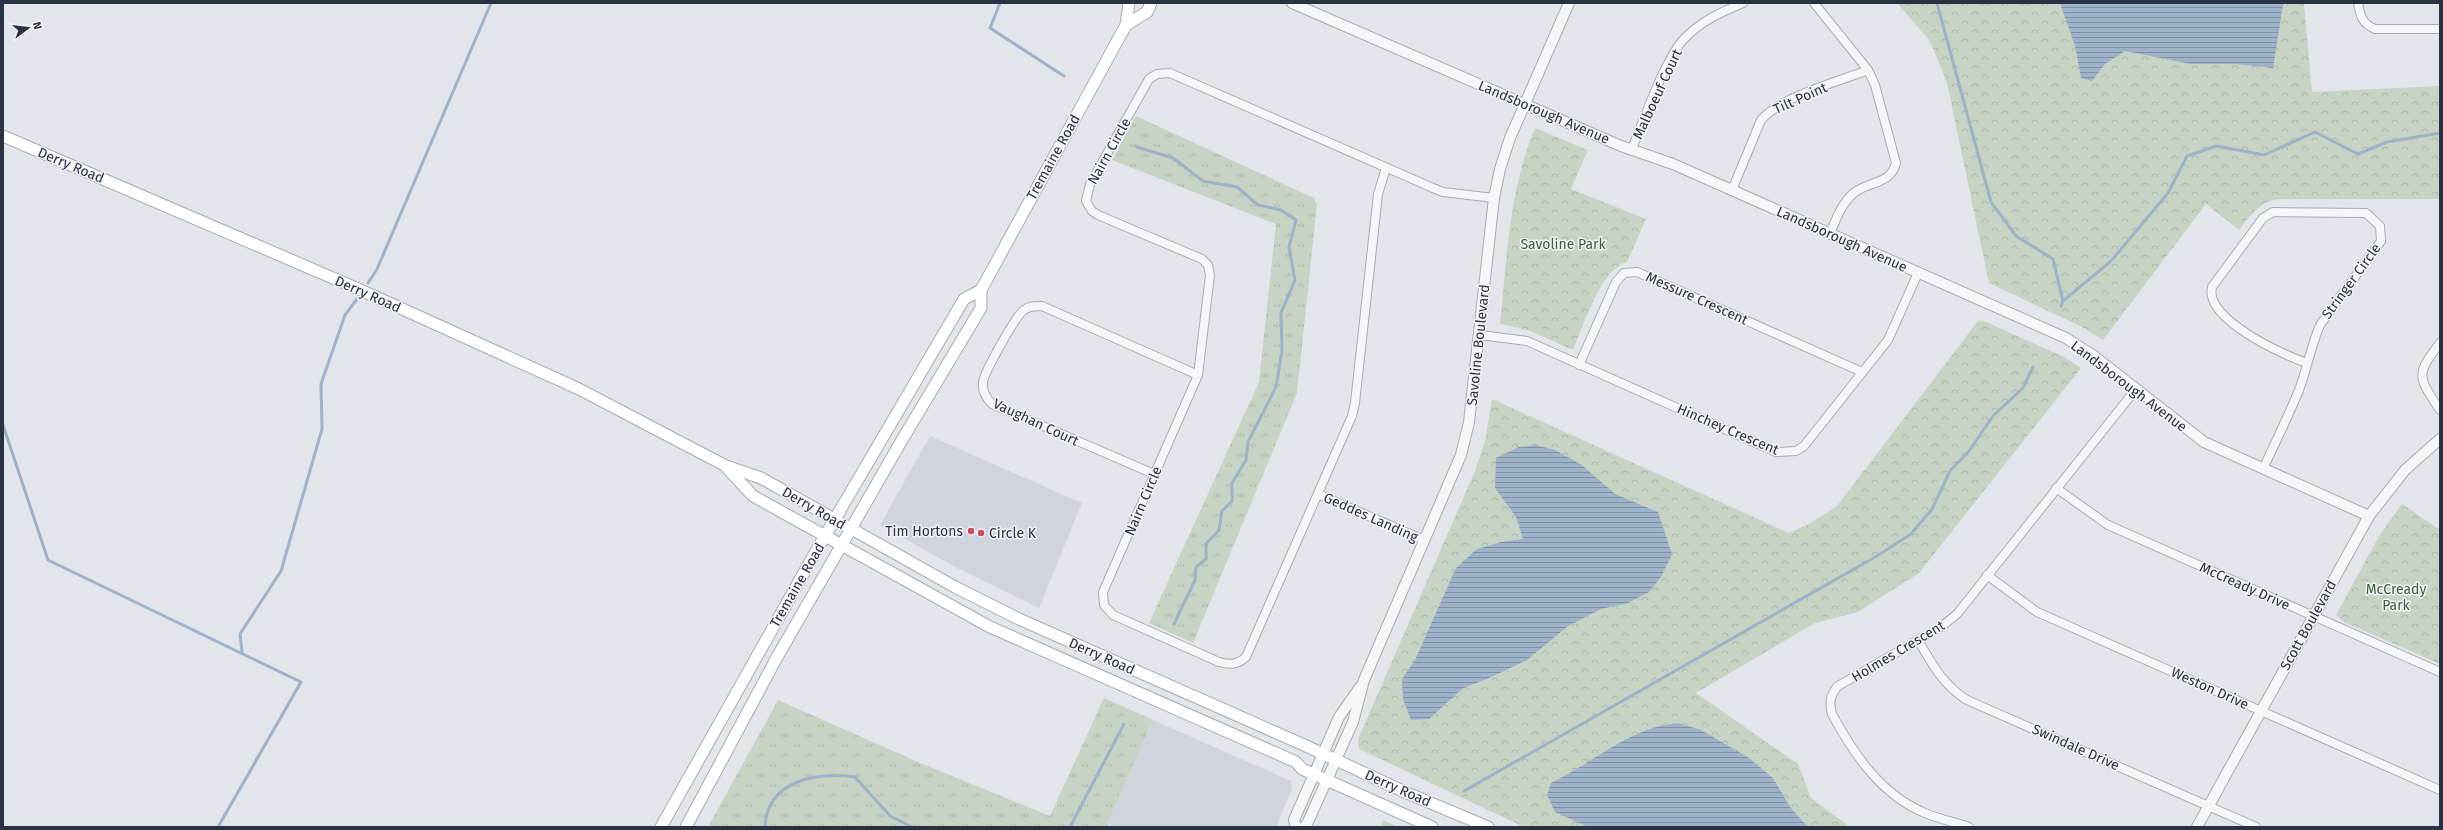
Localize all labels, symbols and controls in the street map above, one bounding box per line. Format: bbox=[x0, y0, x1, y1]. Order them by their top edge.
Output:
north arrow bbox=[8, 8, 48, 48]
text: N bbox=[30, 20, 44, 31]
street label: Malboeuf Court bbox=[1629, 46, 1686, 142]
street label: Landsborough Avenue bbox=[1476, 77, 1612, 148]
street label: Tilt Point bbox=[1771, 79, 1831, 118]
street label: Tremaine Road bbox=[1023, 112, 1084, 203]
street label: Nairn Circle bbox=[1084, 115, 1135, 188]
street label: Derry Road bbox=[35, 144, 107, 187]
street label: Landsborough Avenue bbox=[1774, 203, 1910, 276]
park label: Savoline Park bbox=[1520, 236, 1606, 253]
street label: Stringer Circle bbox=[2318, 240, 2384, 322]
street label: Messure Crescent bbox=[1643, 268, 1751, 329]
street label: Derry Road bbox=[332, 272, 403, 317]
street label: Savoline Boulevard bbox=[1464, 284, 1493, 406]
street label: Landsborough Avenue bbox=[2067, 337, 2190, 436]
street label: Vaughan Court bbox=[990, 395, 1082, 450]
street label: Hinchey Crescent bbox=[1674, 400, 1782, 459]
street label: Nairn Circle bbox=[1121, 464, 1166, 538]
street label: Derry Road bbox=[779, 483, 848, 533]
street label: Geddes Landing bbox=[1321, 489, 1421, 546]
place label: Tim Hortons bbox=[885, 523, 963, 540]
place label: Circle K bbox=[989, 525, 1037, 542]
marker: Tim Hortons bbox=[966, 526, 976, 536]
marker: Circle K bbox=[976, 528, 986, 538]
street label: Tremaine Road bbox=[766, 540, 829, 631]
street label: McCready Drive bbox=[2197, 559, 2293, 614]
street label: Scott Boulevard bbox=[2277, 577, 2340, 673]
park label: McCready Park bbox=[2366, 581, 2426, 614]
street label: Holmes Crescent bbox=[1849, 616, 1949, 686]
street label: Derry Road bbox=[1066, 634, 1137, 679]
street label: Weston Drive bbox=[2168, 664, 2251, 713]
street label: Swindale Drive bbox=[2029, 721, 2122, 774]
street label: Derry Road bbox=[1362, 766, 1433, 811]

